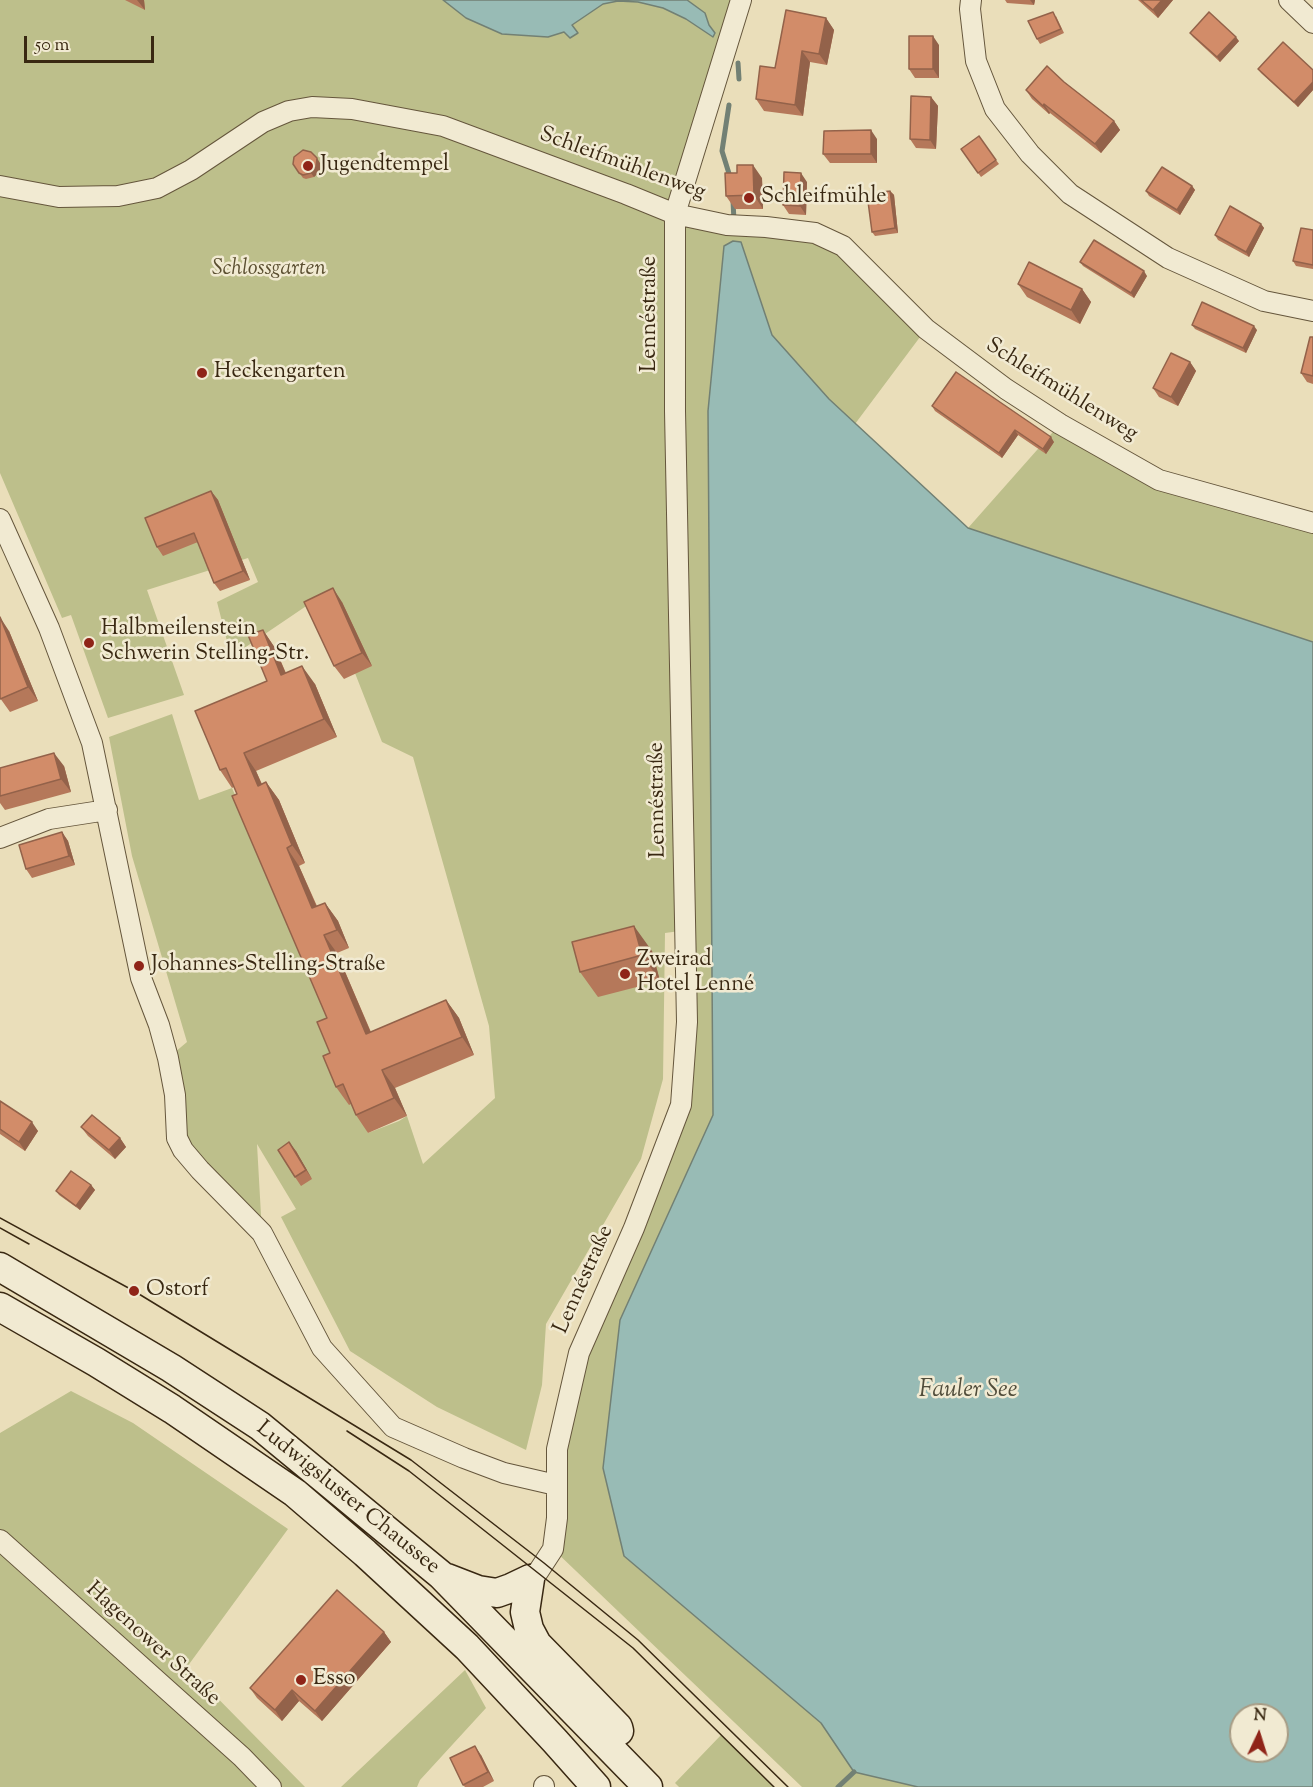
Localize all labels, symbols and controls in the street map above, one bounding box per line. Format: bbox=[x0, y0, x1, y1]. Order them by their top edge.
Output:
scale bar bbox=[27, 24, 158, 62]
text: 50 m bbox=[35, 33, 69, 59]
street label: Schleifmühlenweg bbox=[535, 123, 709, 207]
place label: Jugendtempel bbox=[320, 153, 449, 179]
marker: Jugendtempel bbox=[301, 159, 315, 173]
place label: Schleifmühle bbox=[761, 185, 887, 211]
marker: Schleifmühle bbox=[742, 191, 756, 205]
street label: Lennéstraße bbox=[638, 256, 664, 372]
park label: Schlossgarten bbox=[212, 257, 326, 283]
street label: Schleifmühlenweg bbox=[980, 333, 1142, 449]
place label: Heckengarten bbox=[214, 360, 346, 386]
marker: Heckengarten bbox=[195, 366, 209, 380]
place label: Halbmeilenstein Schwerin Stelling-Str. bbox=[101, 617, 309, 668]
marker: Halbmeilenstein Schwerin Stelling-Str. bbox=[82, 636, 96, 650]
street label: Lennéstraße bbox=[645, 742, 673, 858]
place label: Zweirad Hotel Lenné bbox=[637, 948, 754, 999]
place label: Johannes-Stelling-Straße bbox=[151, 953, 386, 979]
marker: Johannes-Stelling-Straße bbox=[132, 959, 146, 973]
marker: Zweirad Hotel Lenné bbox=[618, 967, 632, 981]
street label: Lennéstraße bbox=[549, 1222, 621, 1338]
place label: Ostorf bbox=[146, 1278, 209, 1304]
marker: Ostorf bbox=[127, 1284, 141, 1298]
water label: Fauler See bbox=[919, 1378, 1017, 1406]
street label: Ludwigsluster Chaussee bbox=[250, 1417, 444, 1581]
street label: Hagenower Straße bbox=[79, 1578, 225, 1712]
place label: Esso bbox=[313, 1667, 356, 1693]
marker: Esso bbox=[294, 1673, 308, 1687]
north arrow bbox=[1229, 1703, 1289, 1763]
text: N bbox=[1253, 1705, 1267, 1728]

